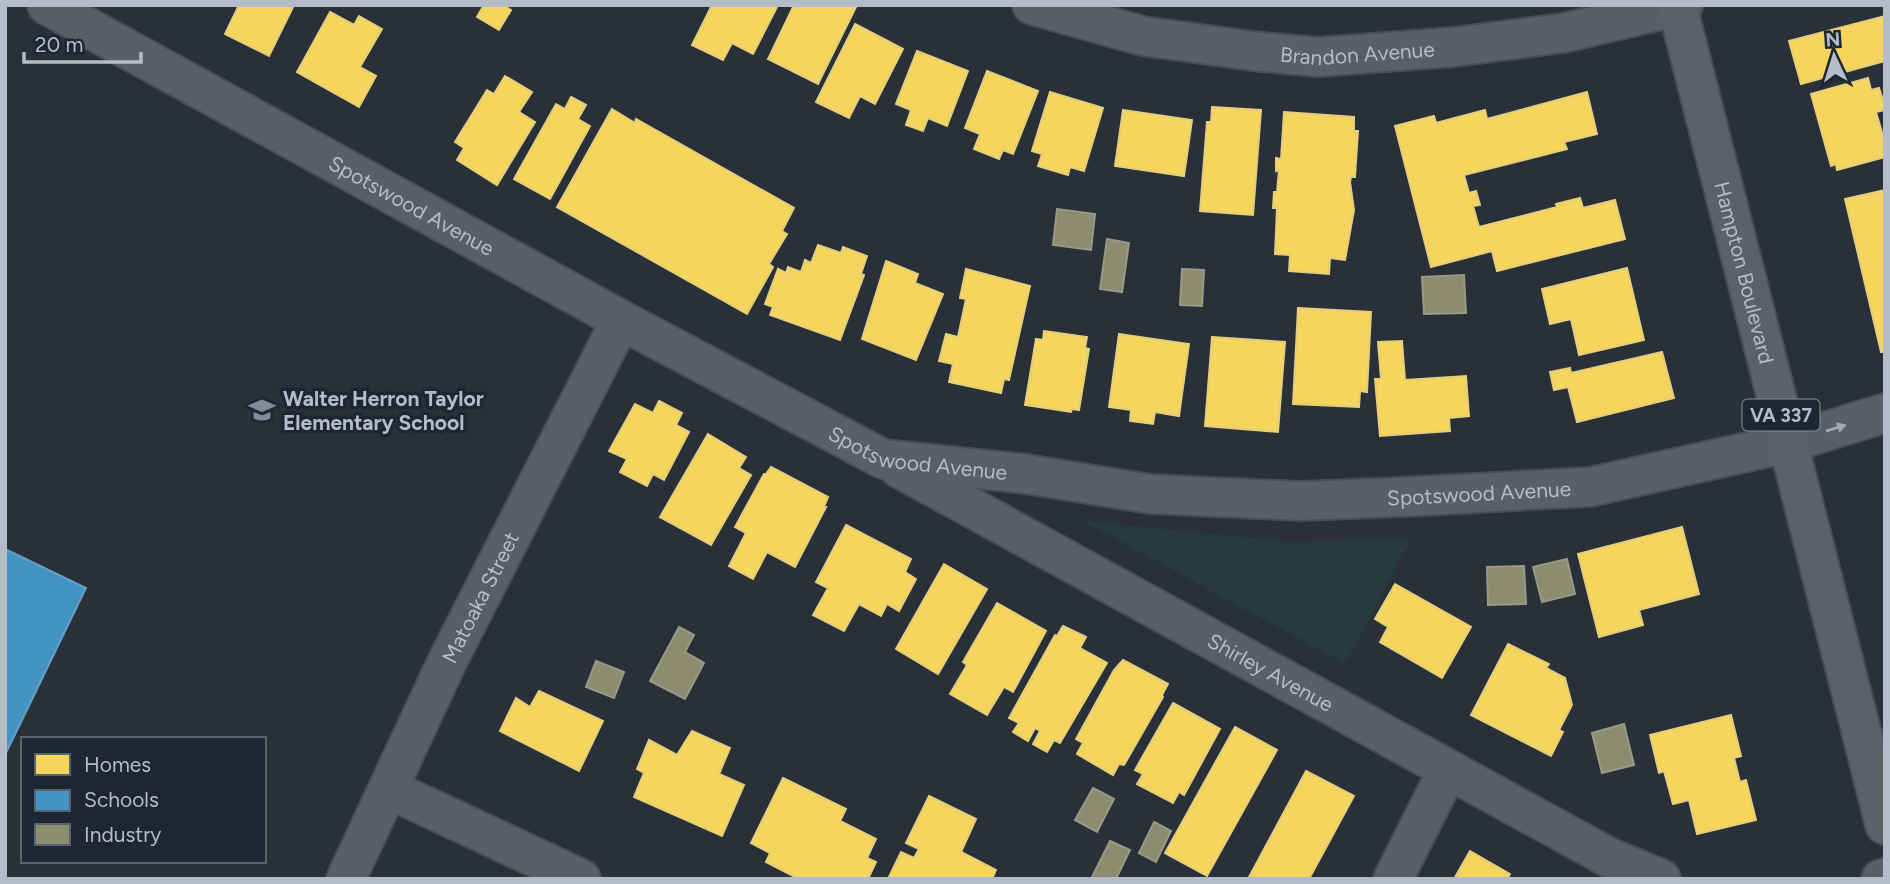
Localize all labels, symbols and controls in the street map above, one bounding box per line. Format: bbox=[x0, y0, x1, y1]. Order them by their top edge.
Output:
scale bar bbox=[24, 21, 142, 65]
north arrow bbox=[1799, 21, 1869, 91]
text: N bbox=[1825, 28, 1841, 52]
text: 20 m bbox=[35, 32, 83, 57]
street label: Brandon Avenue bbox=[1279, 36, 1435, 70]
street label: Spotswood Avenue bbox=[325, 150, 499, 260]
street label: Hampton Boulevard bbox=[1710, 179, 1780, 366]
place label: Walter Herron Taylor Elementary School bbox=[283, 386, 484, 435]
school or university icon: Walter Herron Taylor Elementary School bbox=[247, 395, 277, 425]
road number: VA 337 bbox=[1742, 400, 1820, 430]
street label: Spotswood Avenue bbox=[825, 420, 1008, 484]
one-way arrow bbox=[1826, 422, 1847, 432]
street label: Spotswood Avenue bbox=[1386, 476, 1572, 510]
street label: Matoaka Street bbox=[436, 527, 524, 667]
street label: Shirley Avenue bbox=[1203, 627, 1338, 717]
legend bbox=[21, 737, 266, 863]
text: Homes bbox=[84, 752, 151, 777]
text: Schools bbox=[84, 787, 159, 812]
text: Industry bbox=[84, 822, 161, 847]

